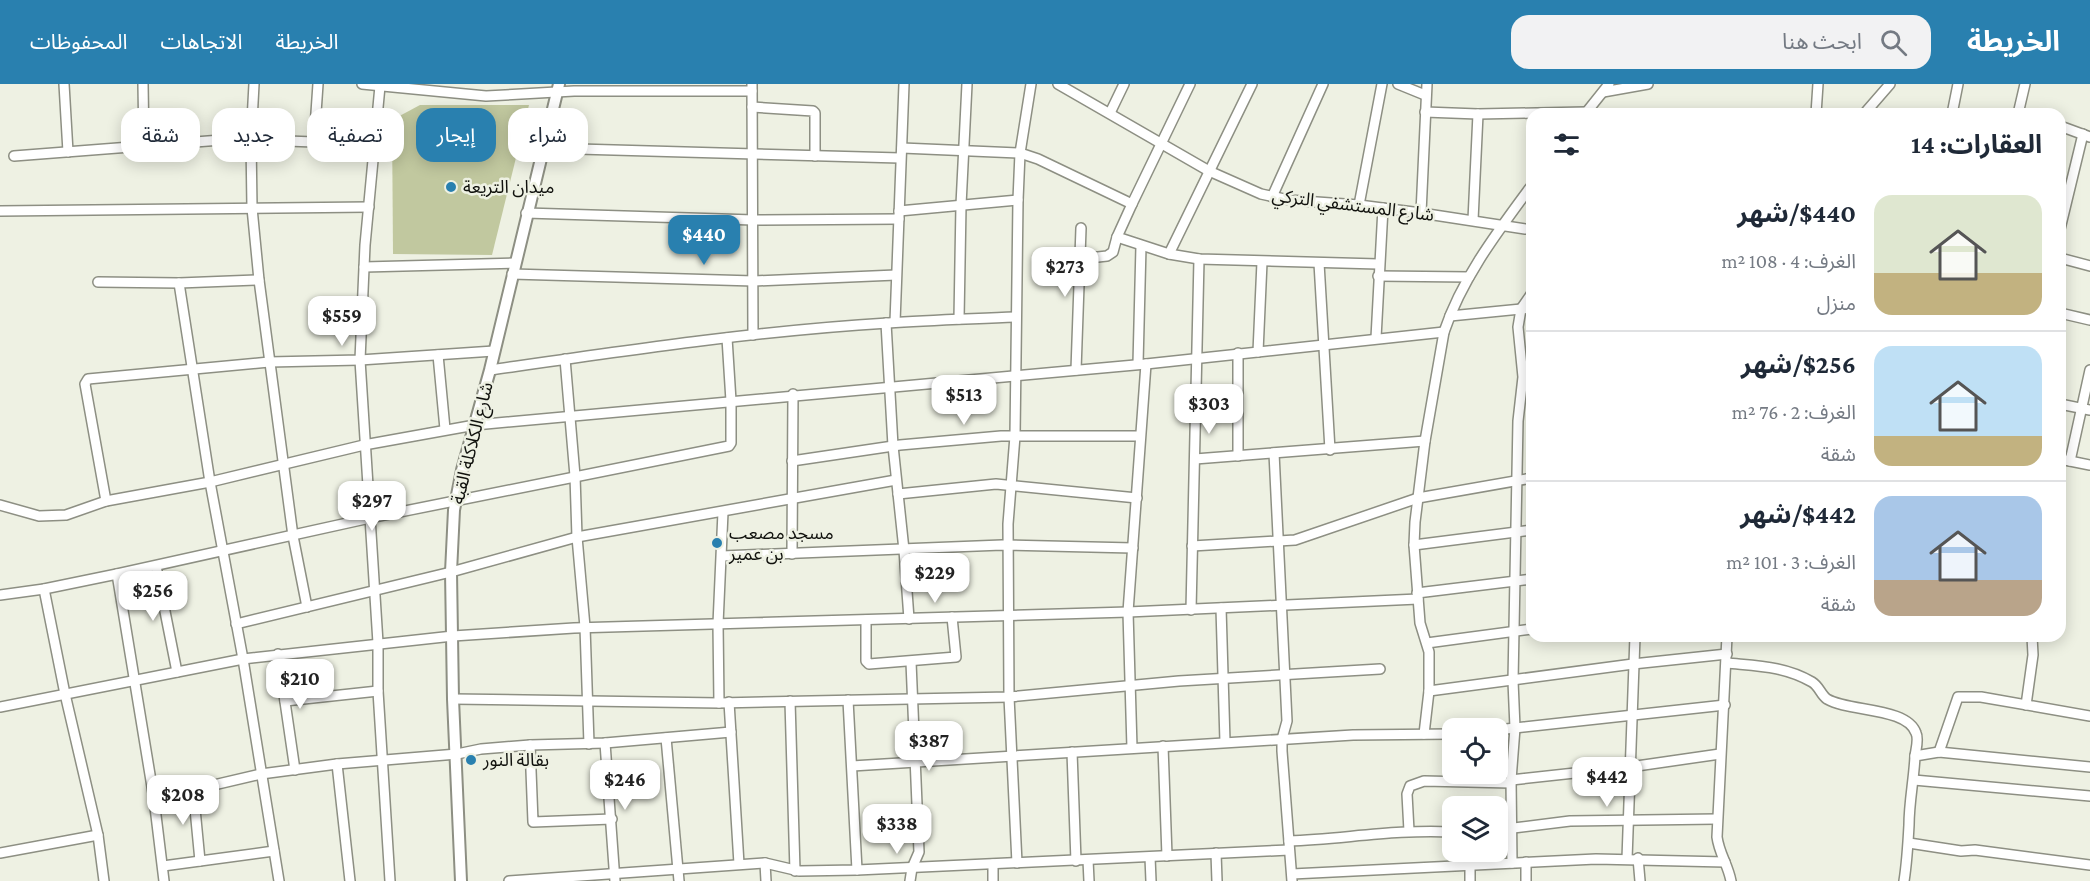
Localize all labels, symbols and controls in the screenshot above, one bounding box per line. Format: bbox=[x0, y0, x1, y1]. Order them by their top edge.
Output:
search box bbox=[1511, 15, 1931, 69]
icon: search bbox=[1877, 26, 1910, 59]
text: الخريطة bbox=[1967, 26, 2060, 57]
text: ابحث هنا bbox=[1782, 29, 1862, 54]
text: المحفوظات bbox=[30, 30, 127, 54]
text: الاتجاهات bbox=[160, 30, 242, 54]
text: الخريطة bbox=[275, 30, 338, 54]
chip: شقة bbox=[121, 108, 200, 162]
chip: جديد bbox=[212, 108, 295, 162]
chip: تصفية bbox=[307, 108, 404, 162]
chip: إيجار bbox=[416, 108, 496, 162]
chip: شراء bbox=[508, 108, 588, 162]
icon: filters bbox=[1550, 128, 1583, 161]
text: العقارات: 14 bbox=[1911, 130, 2042, 159]
place label: ميدان التريعة bbox=[463, 177, 555, 198]
marker: ميدان التريعة bbox=[444, 180, 458, 194]
street label: شارع المستشفي التركي bbox=[1270, 185, 1435, 229]
text: $440/شهر bbox=[1737, 199, 1856, 228]
pin: $440 bbox=[668, 215, 740, 266]
icon: home bbox=[1922, 219, 1994, 291]
text: $440 bbox=[682, 223, 726, 245]
pin: $273 bbox=[1029, 247, 1101, 298]
text: الغرف: 4 · 108 m² bbox=[1721, 250, 1856, 272]
text: $273 bbox=[1046, 255, 1084, 277]
text: منزل bbox=[1817, 292, 1856, 314]
pin: $559 bbox=[306, 296, 378, 347]
text: $559 bbox=[322, 304, 362, 326]
text: $256/شهر bbox=[1741, 350, 1856, 379]
icon: home bbox=[1922, 370, 1994, 442]
pin: $513 bbox=[928, 375, 1000, 426]
street label: شارع الكلاكلة القبة bbox=[447, 380, 501, 507]
text: $513 bbox=[946, 383, 982, 405]
pin: $303 bbox=[1173, 384, 1245, 435]
text: $303 bbox=[1188, 392, 1230, 414]
text: الغرف: 2 · 76 m² bbox=[1732, 401, 1856, 423]
text: شقة bbox=[1821, 443, 1856, 465]
pin: $297 bbox=[336, 481, 408, 532]
text: $297 bbox=[352, 489, 392, 511]
text: $442/شهر bbox=[1740, 500, 1856, 529]
icon: home bbox=[1922, 520, 1994, 592]
place label: مسجد مصعب بن عمير bbox=[728, 523, 834, 565]
marker: مسجد مصعب بن عمير bbox=[710, 536, 724, 550]
text: الغرف: 3 · 101 m² bbox=[1726, 551, 1856, 573]
pin: $229 bbox=[899, 553, 971, 604]
text: $229 bbox=[915, 561, 955, 583]
pin: $256 bbox=[117, 571, 189, 622]
text: $256 bbox=[133, 579, 173, 601]
text: شقة bbox=[1821, 593, 1856, 615]
pin: $210 bbox=[264, 659, 336, 710]
text: $210 bbox=[280, 667, 320, 689]
map controls bbox=[1442, 718, 1508, 862]
button: locate bbox=[1442, 718, 1508, 784]
pin: $387 bbox=[893, 721, 965, 772]
text: $387 bbox=[909, 729, 949, 751]
place label: بقالة النور bbox=[482, 750, 549, 771]
marker: بقالة النور bbox=[464, 753, 478, 767]
pin: $442 bbox=[1571, 757, 1643, 808]
pin: $246 bbox=[589, 760, 661, 811]
text: $442 bbox=[1586, 765, 1628, 787]
text: $246 bbox=[604, 768, 646, 790]
pin: $208 bbox=[147, 775, 219, 826]
text: $208 bbox=[161, 783, 205, 805]
button: layers bbox=[1442, 796, 1508, 862]
pin: $338 bbox=[861, 804, 933, 855]
text: $338 bbox=[876, 812, 918, 834]

